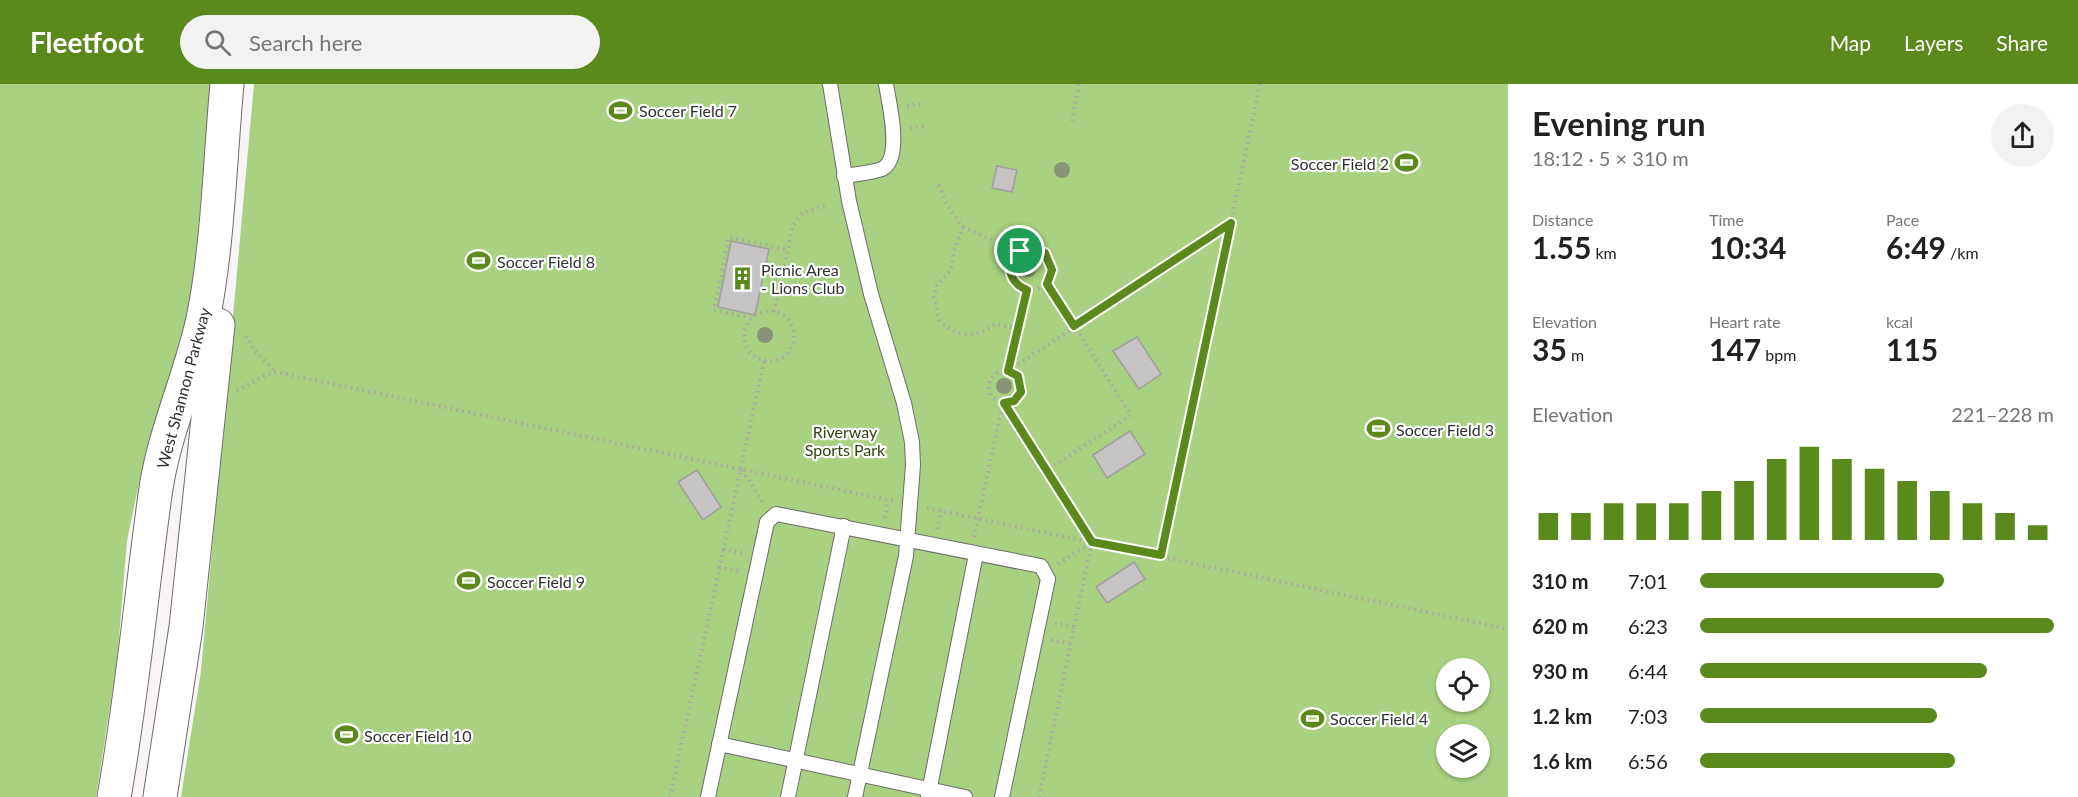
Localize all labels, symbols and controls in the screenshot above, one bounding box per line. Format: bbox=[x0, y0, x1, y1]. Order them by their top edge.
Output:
search box bbox=[180, 15, 600, 69]
text: Fleetfoot bbox=[30, 25, 144, 59]
icon: search bbox=[201, 26, 234, 59]
text: Search here bbox=[249, 29, 362, 56]
text: Map bbox=[1830, 30, 1871, 55]
text: Layers bbox=[1904, 30, 1963, 55]
text: Share bbox=[1996, 30, 2048, 55]
sports icon: Soccer Field 7 bbox=[608, 97, 634, 123]
place label: Soccer Field 7 bbox=[639, 101, 737, 120]
text: Evening run bbox=[1532, 103, 1706, 143]
button: share bbox=[1991, 104, 2054, 167]
text: 18:12 · 5 × 310 m bbox=[1532, 146, 1689, 170]
sports icon: Soccer Field 2 bbox=[1394, 150, 1420, 176]
place label: Soccer Field 2 bbox=[1291, 154, 1389, 173]
text: Distance bbox=[1532, 210, 1593, 229]
text: Time bbox=[1709, 210, 1744, 229]
text: Pace bbox=[1886, 210, 1919, 229]
pin bbox=[994, 225, 1045, 276]
text: 1.55 bbox=[1532, 229, 1591, 265]
text: 10:34 bbox=[1709, 229, 1786, 265]
text: 6:49 bbox=[1886, 229, 1946, 265]
icon: arrive bbox=[1003, 234, 1036, 267]
text: km bbox=[1591, 243, 1617, 262]
text: /km bbox=[1946, 243, 1979, 262]
sports icon: Soccer Field 8 bbox=[466, 248, 492, 274]
place label: Soccer Field 8 bbox=[497, 252, 595, 271]
place label: Picnic Area - Lions Club bbox=[761, 260, 845, 297]
building icon: Picnic Area - Lions Club bbox=[730, 265, 756, 291]
street label: West Shannon Parkway bbox=[152, 305, 214, 471]
text: Elevation bbox=[1532, 312, 1597, 331]
text: Heart rate bbox=[1709, 312, 1781, 331]
text: kcal bbox=[1886, 312, 1913, 331]
text: 35 bbox=[1532, 331, 1567, 367]
text: 147 bbox=[1709, 331, 1761, 367]
text: 115 bbox=[1886, 331, 1938, 367]
text: m bbox=[1567, 345, 1584, 364]
text: bpm bbox=[1761, 345, 1796, 364]
text: Elevation bbox=[1532, 402, 1613, 426]
text: 221–228 m bbox=[1951, 402, 2054, 426]
sports icon: Soccer Field 3 bbox=[1365, 416, 1391, 442]
place label: Soccer Field 3 bbox=[1396, 420, 1494, 439]
park label: Riverway Sports Park bbox=[805, 422, 886, 459]
sports icon: Soccer Field 9 bbox=[456, 568, 482, 594]
text: 310 m bbox=[1532, 569, 1588, 593]
text: 7:01 bbox=[1628, 569, 1668, 593]
place label: Soccer Field 9 bbox=[487, 572, 585, 591]
text: 620 m bbox=[1532, 614, 1588, 638]
text: 6:23 bbox=[1628, 614, 1668, 638]
map controls bbox=[1436, 658, 1490, 778]
button: locate bbox=[1436, 658, 1490, 712]
text: 930 m bbox=[1532, 659, 1588, 683]
text: 6:44 bbox=[1628, 659, 1668, 683]
text: 1.2 km bbox=[1532, 704, 1592, 728]
text: 7:03 bbox=[1628, 704, 1668, 728]
sports icon: Soccer Field 4 bbox=[1299, 705, 1325, 731]
place label: Soccer Field 4 bbox=[1330, 709, 1428, 728]
sports icon: Soccer Field 10 bbox=[333, 722, 359, 748]
button: layers bbox=[1436, 724, 1490, 778]
place label: Soccer Field 10 bbox=[364, 726, 471, 745]
text: 1.6 km bbox=[1532, 749, 1592, 773]
text: 6:56 bbox=[1628, 749, 1668, 773]

